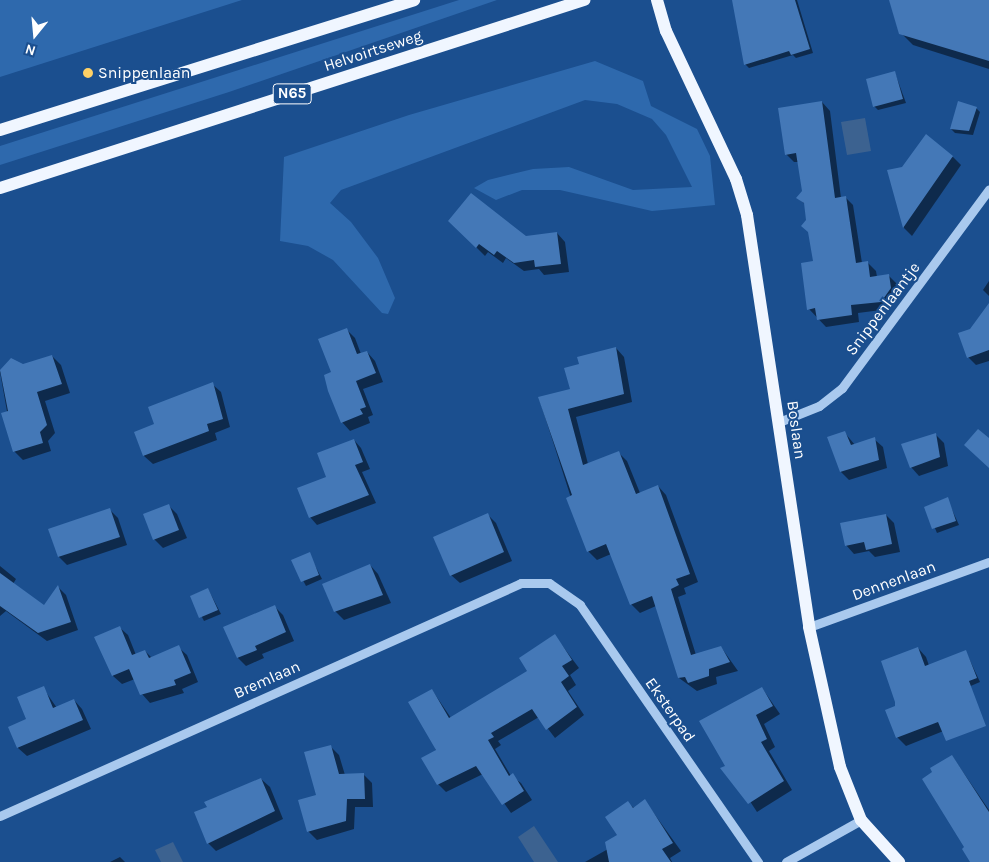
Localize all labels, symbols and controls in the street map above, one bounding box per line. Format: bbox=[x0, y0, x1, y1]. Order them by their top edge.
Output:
north arrow bbox=[10, 10, 60, 60]
street label: Helvoirtseweg bbox=[321, 26, 425, 76]
text: N bbox=[23, 40, 38, 59]
place label: Snippenlaan bbox=[98, 63, 190, 83]
marker: Snippenlaan bbox=[82, 67, 94, 79]
road number: N65 bbox=[272, 82, 312, 106]
street label: Snippenlaantje bbox=[842, 259, 924, 359]
street label: Boslaan bbox=[782, 400, 810, 460]
street label: Dennenlaan bbox=[850, 557, 938, 605]
street label: Bremlaan bbox=[231, 657, 303, 703]
street label: Eksterpad bbox=[641, 674, 699, 746]

